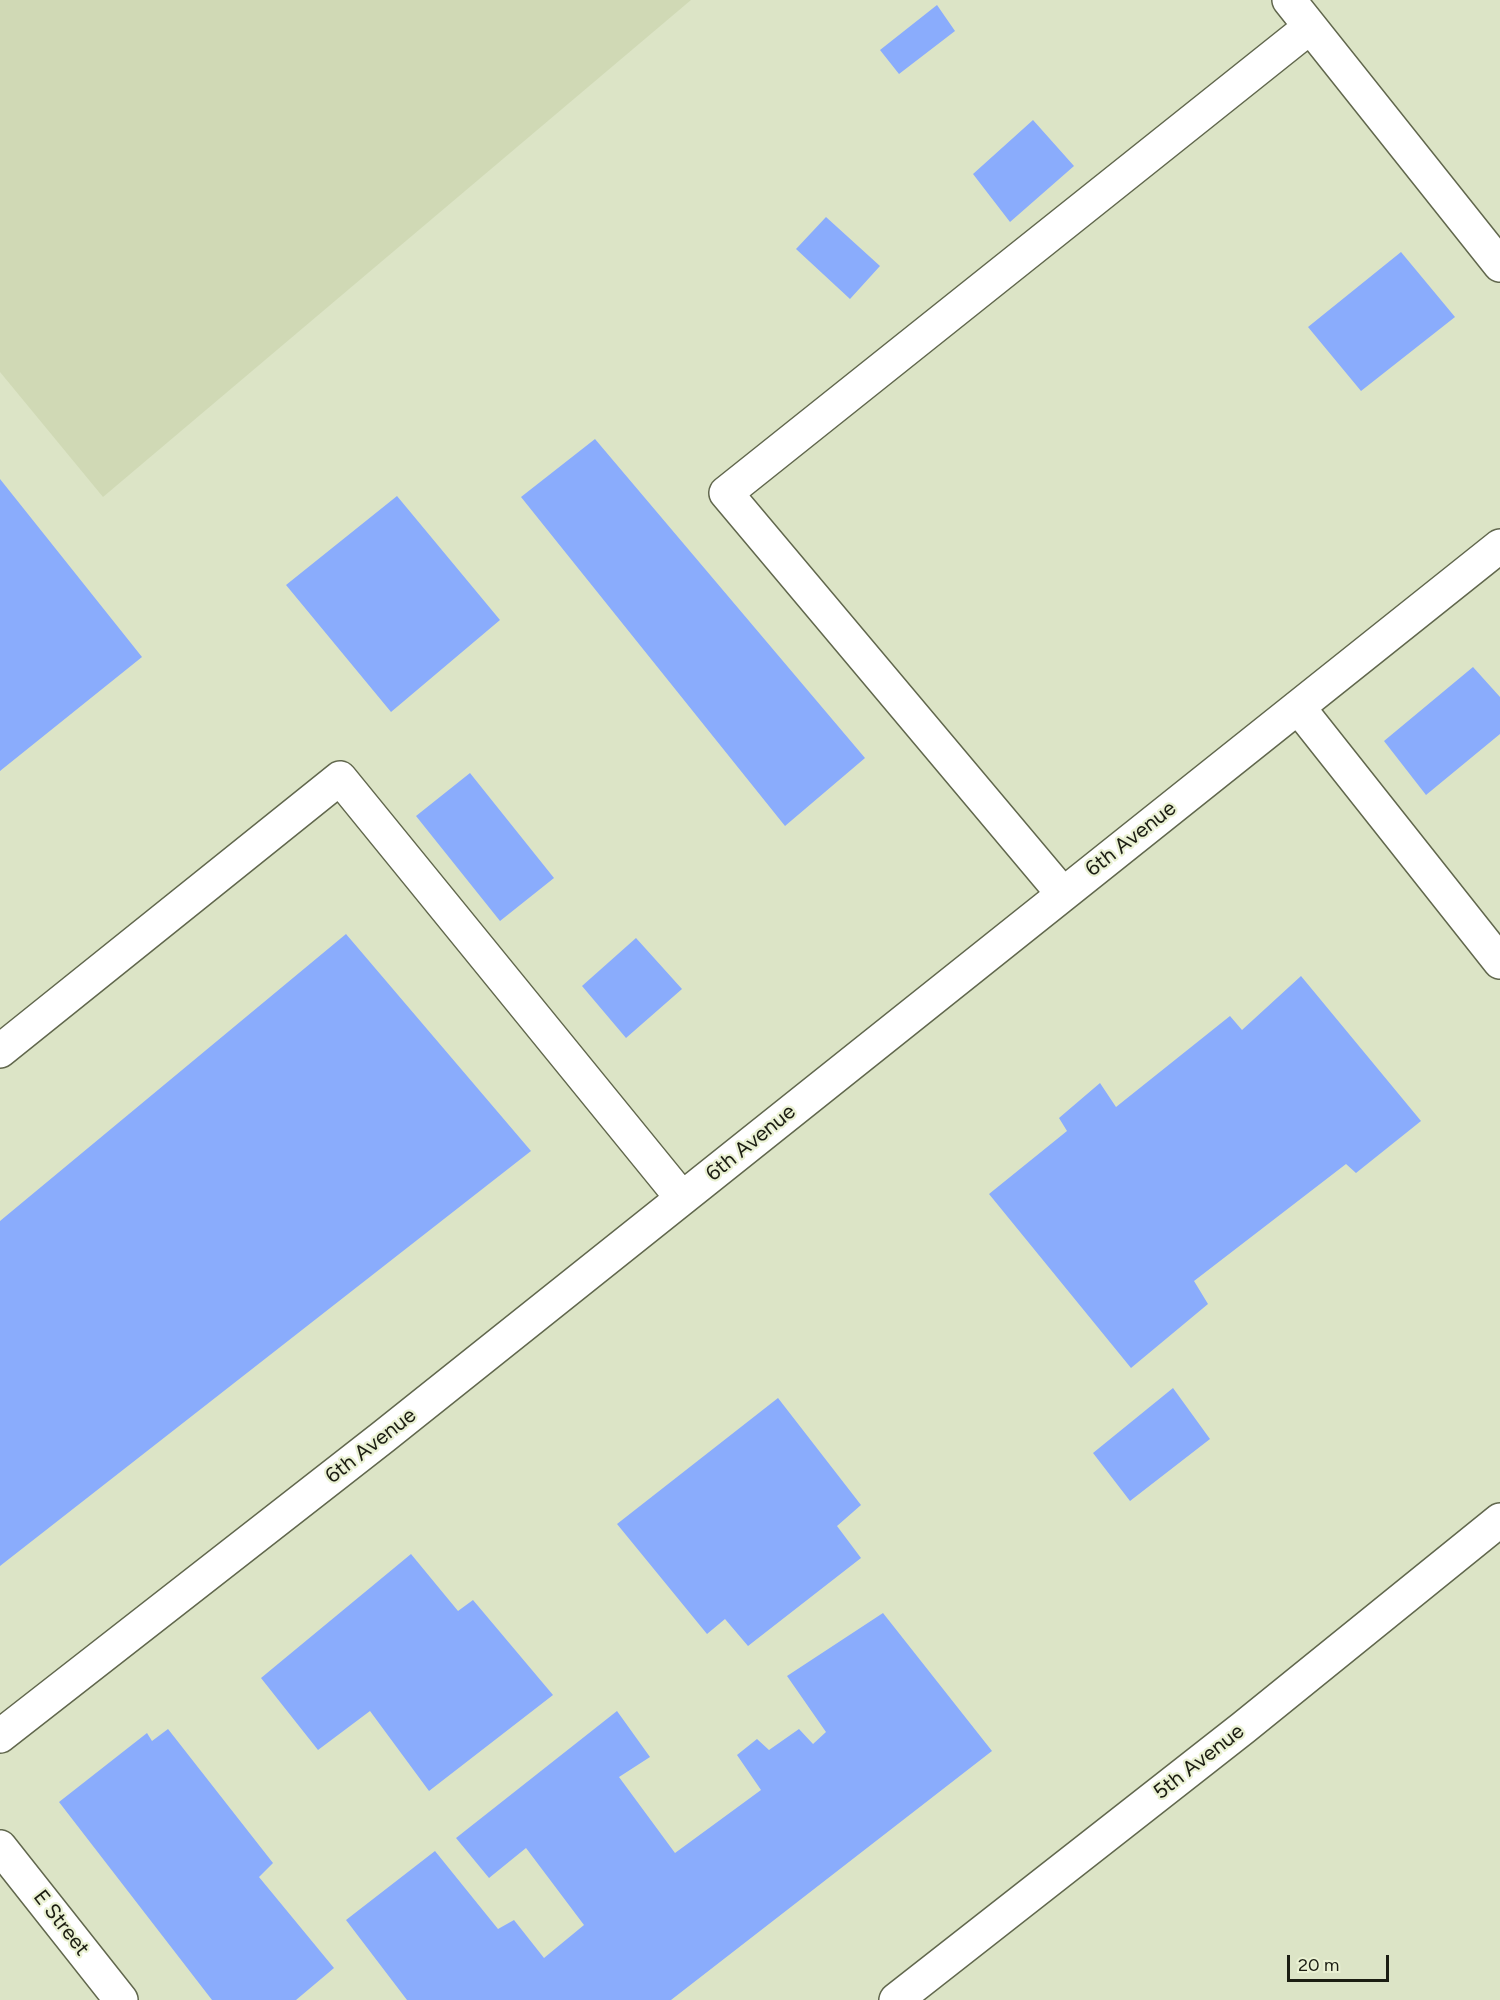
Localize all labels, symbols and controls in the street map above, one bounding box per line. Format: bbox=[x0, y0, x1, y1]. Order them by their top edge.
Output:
street label: 6th Avenue bbox=[1081, 796, 1181, 882]
street label: 6th Avenue bbox=[701, 1099, 801, 1187]
street label: 6th Avenue bbox=[321, 1403, 421, 1489]
street label: 5th Avenue bbox=[1149, 1719, 1249, 1805]
street label: E Street bbox=[28, 1885, 94, 1961]
scale bar bbox=[1290, 1943, 1392, 1981]
text: 20 m bbox=[1298, 1954, 1339, 1976]

